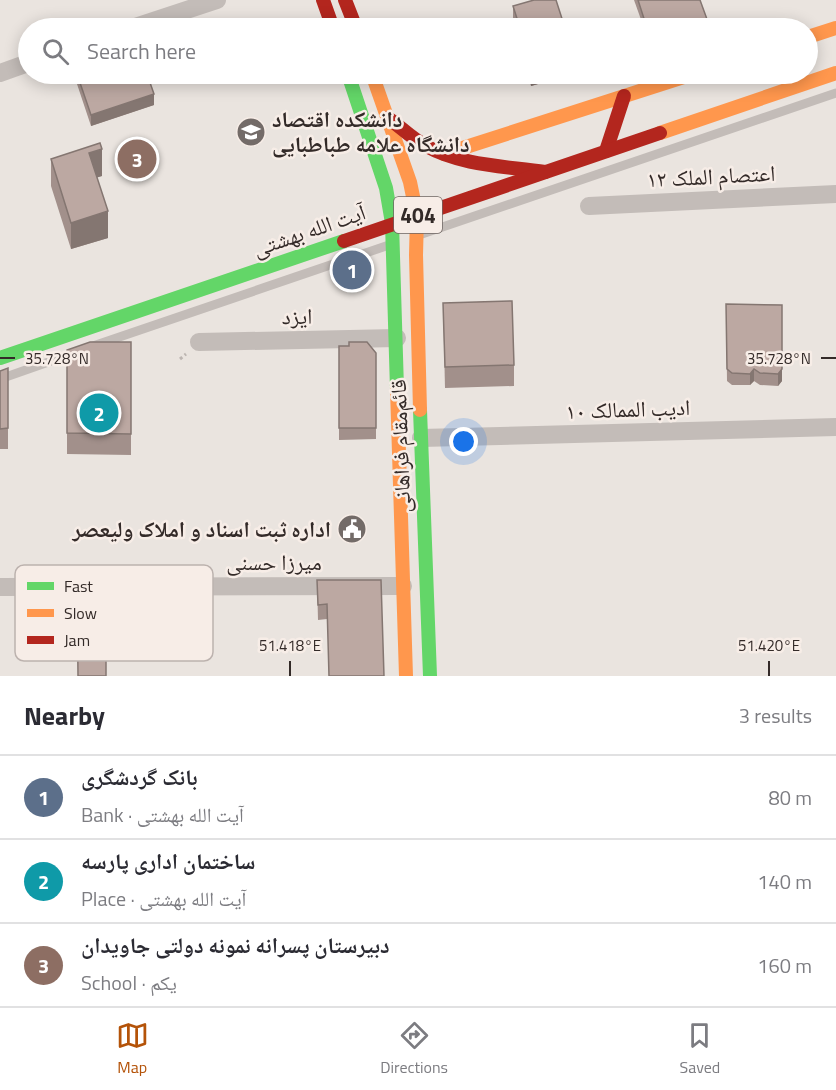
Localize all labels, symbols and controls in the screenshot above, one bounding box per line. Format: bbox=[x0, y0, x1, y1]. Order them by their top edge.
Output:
search box bbox=[18, 18, 818, 84]
text: Search here bbox=[87, 34, 196, 68]
icon: search bbox=[39, 35, 72, 68]
place label: دانشکده اقتصاد دانشگاه علامه طباطبایی bbox=[272, 102, 470, 161]
school or university icon: دانشکده اقتصاد دانشگاه علامه طباطبایی bbox=[235, 116, 267, 148]
pin: 3 bbox=[118, 136, 156, 182]
street label: اعتصام الملک ۱۲ bbox=[646, 156, 776, 196]
street label: آیت الله بهشتی bbox=[248, 195, 371, 265]
road number: 404 bbox=[394, 197, 442, 233]
pin: 1 bbox=[332, 248, 372, 292]
street label: ایزد bbox=[281, 299, 313, 333]
text: 35.728°N bbox=[25, 347, 89, 370]
text: 35.728°N bbox=[747, 347, 811, 370]
street label: قائم‌مقام فراهانی bbox=[381, 379, 419, 513]
pin: 2 bbox=[80, 390, 118, 436]
street label: ادیب الممالک ۱۰ bbox=[565, 390, 691, 428]
your location bbox=[449, 427, 478, 456]
place label: اداره ثبت اسناد و املاک ولیعصر bbox=[72, 512, 331, 546]
public building icon: اداره ثبت اسناد و املاک ولیعصر bbox=[336, 513, 368, 545]
street label: میرزا حسنی bbox=[226, 545, 322, 579]
legend bbox=[15, 565, 213, 661]
text: Fast bbox=[64, 574, 93, 598]
text: Slow bbox=[64, 601, 97, 625]
text: Jam bbox=[64, 628, 90, 652]
text: 51.418°E bbox=[259, 634, 321, 657]
text: 51.420°E bbox=[738, 634, 800, 657]
text: Nearby bbox=[24, 696, 105, 735]
text: 3 results bbox=[739, 700, 812, 731]
text: بانک گردشگری bbox=[81, 760, 198, 794]
text: 1 bbox=[38, 782, 49, 813]
text: 80 m bbox=[768, 782, 812, 813]
text: Bank · آیت الله بهشتی bbox=[81, 799, 244, 830]
text: ساختمان اداری پارسه bbox=[81, 844, 256, 878]
text: 2 bbox=[38, 866, 49, 897]
text: 140 m bbox=[757, 866, 812, 897]
text: Place · آیت الله بهشتی bbox=[81, 883, 246, 914]
text: دبيرستان پسرانه نمونه دولتی جاويدان bbox=[81, 928, 390, 962]
text: 3 bbox=[38, 950, 49, 981]
text: 160 m bbox=[757, 950, 812, 981]
text: School · یکم bbox=[81, 967, 177, 998]
tab: Map bbox=[116, 1019, 149, 1079]
tab: Directions bbox=[380, 1019, 448, 1079]
tab: Saved bbox=[680, 1019, 720, 1079]

